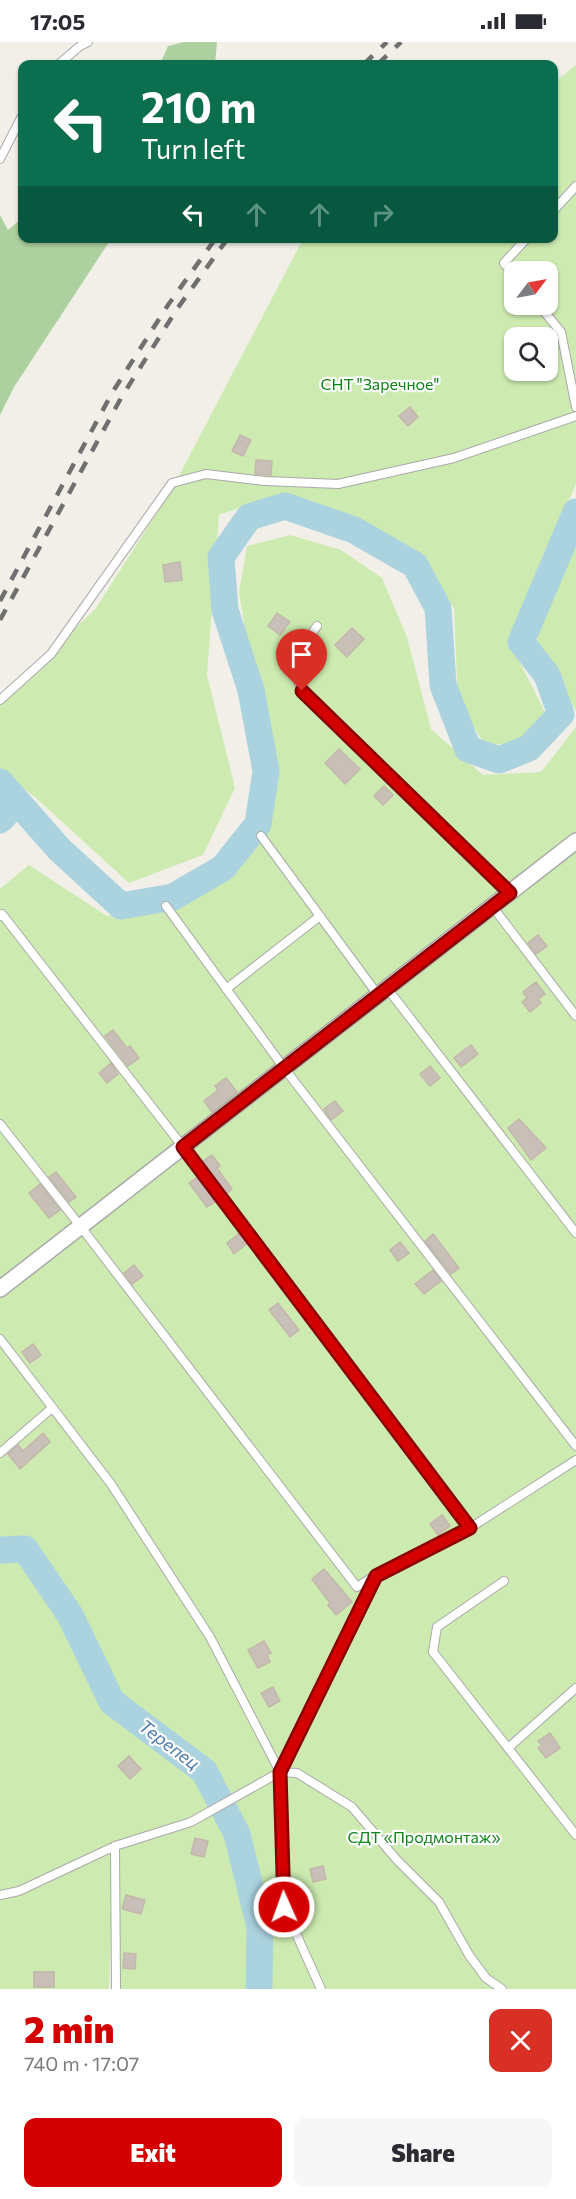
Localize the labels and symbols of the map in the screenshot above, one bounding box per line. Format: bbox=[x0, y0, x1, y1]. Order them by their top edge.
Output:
north arrow bbox=[504, 261, 558, 315]
park label: СНТ "Заречное" bbox=[320, 374, 440, 393]
pin bbox=[276, 629, 327, 691]
water label: Терепец bbox=[135, 1714, 204, 1774]
park label: СДТ «Продмонтаж» bbox=[347, 1827, 501, 1846]
position arrow bbox=[252, 1875, 316, 1939]

